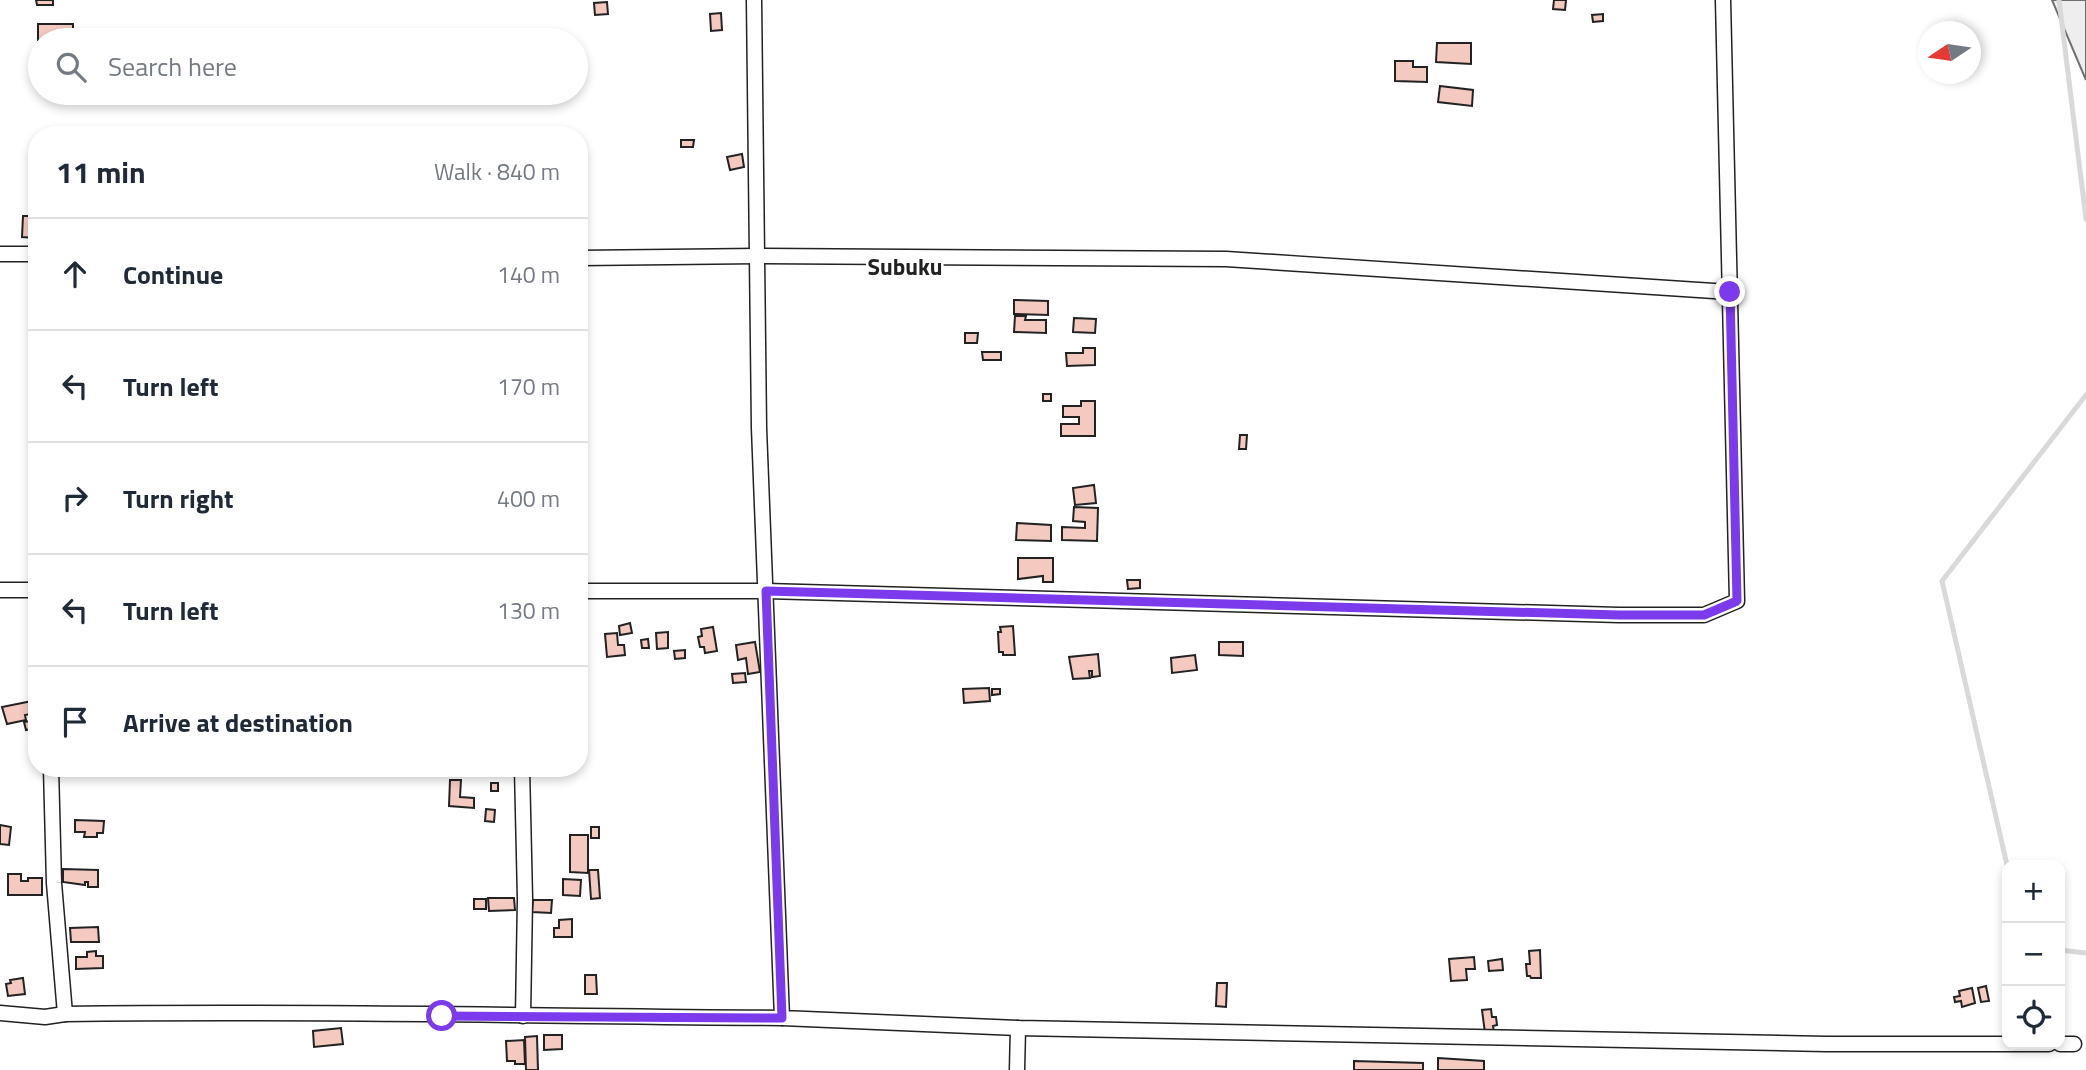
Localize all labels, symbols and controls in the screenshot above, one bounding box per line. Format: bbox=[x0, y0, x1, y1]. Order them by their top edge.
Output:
north arrow bbox=[1918, 21, 1981, 84]
search box bbox=[28, 28, 588, 105]
text: Search here bbox=[108, 47, 237, 86]
icon: search bbox=[52, 48, 90, 86]
text: 11 min bbox=[56, 149, 146, 195]
text: Walk · 840 m bbox=[434, 154, 560, 189]
district label: Subuku bbox=[867, 249, 943, 284]
icon: ahead bbox=[56, 255, 94, 293]
text: Continue bbox=[123, 255, 223, 294]
text: 140 m bbox=[497, 257, 560, 292]
route end bbox=[1714, 276, 1745, 307]
icon: left bbox=[56, 367, 94, 405]
text: Turn left bbox=[123, 367, 218, 406]
text: 170 m bbox=[497, 369, 560, 404]
icon: right bbox=[56, 479, 94, 517]
text: Turn right bbox=[123, 479, 234, 518]
text: 400 m bbox=[497, 481, 560, 516]
icon: left bbox=[56, 591, 94, 629]
text: Turn left bbox=[123, 591, 218, 630]
text: 130 m bbox=[497, 593, 560, 628]
icon: arrive bbox=[56, 703, 94, 741]
text: Arrive at destination bbox=[123, 703, 353, 742]
map controls bbox=[2002, 860, 2065, 1049]
button: + bbox=[2002, 860, 2065, 923]
button: − bbox=[2002, 923, 2065, 986]
button: locate bbox=[2002, 986, 2065, 1049]
route start bbox=[426, 1000, 457, 1031]

